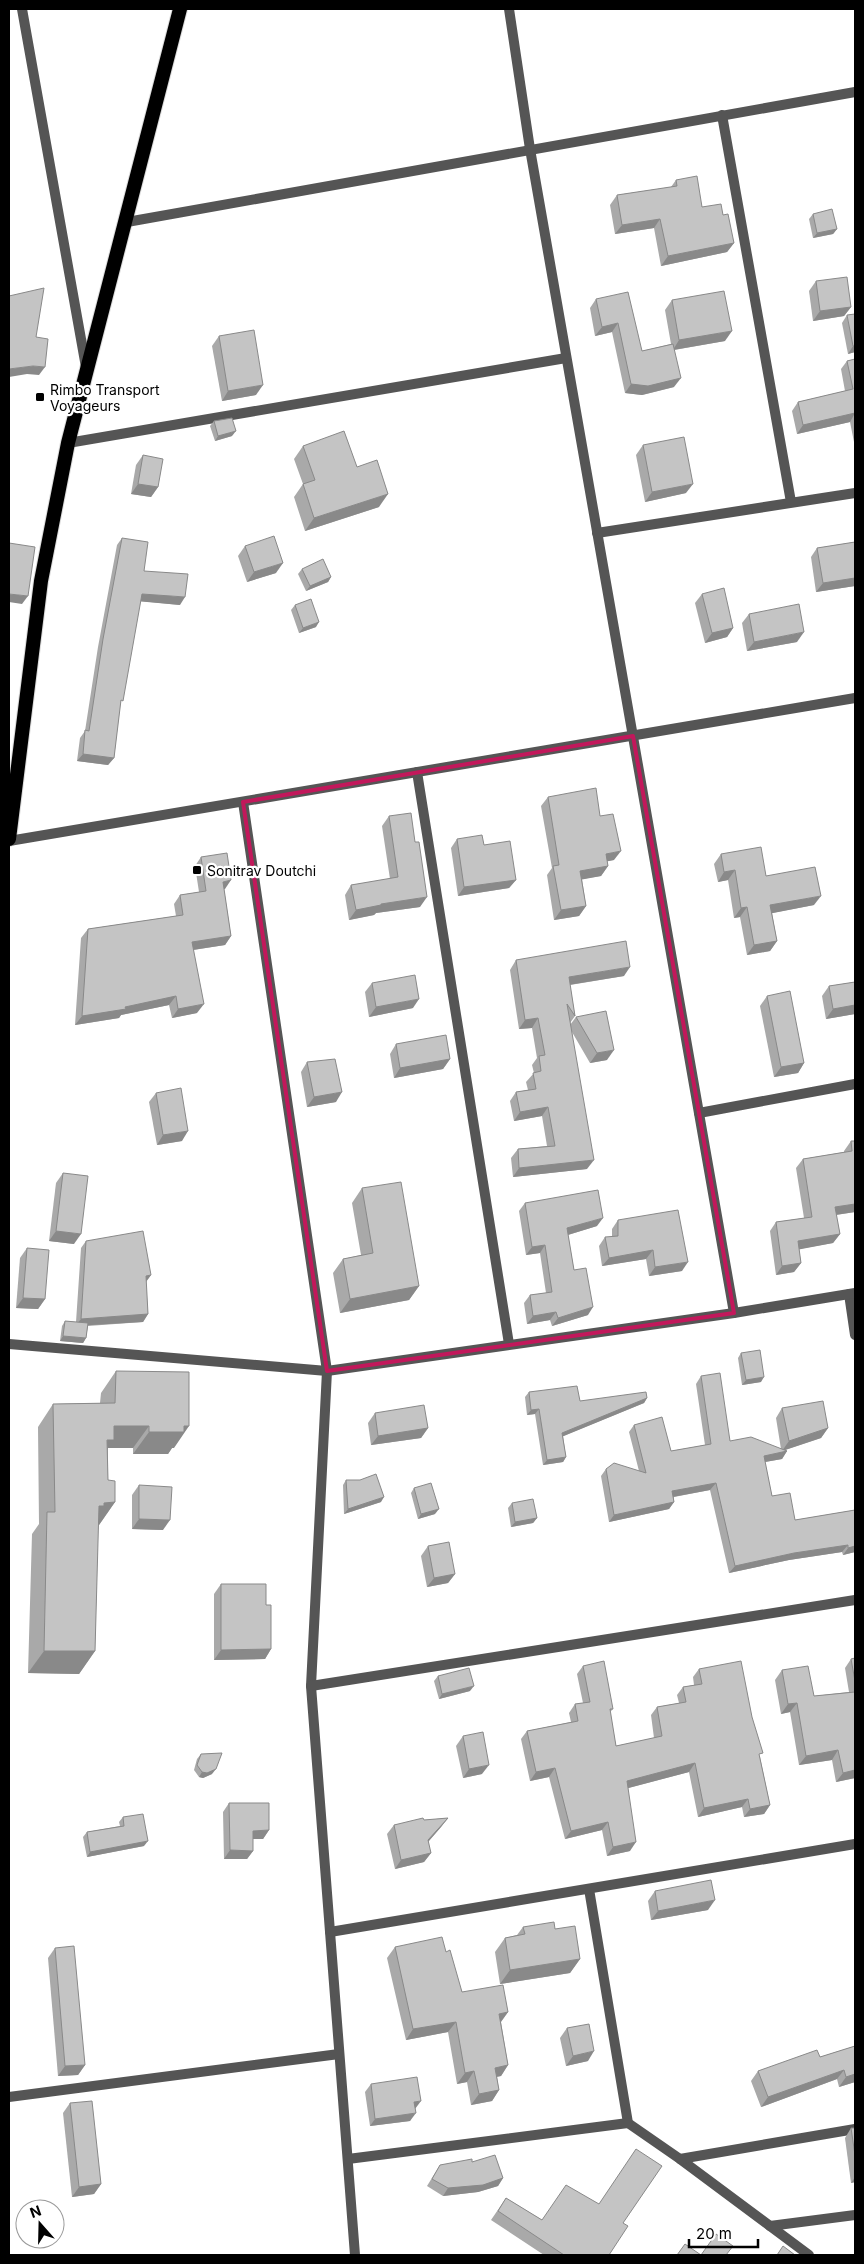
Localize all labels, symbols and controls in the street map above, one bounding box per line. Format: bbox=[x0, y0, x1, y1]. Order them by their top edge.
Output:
place label: Rimbo Transport Voyageurs bbox=[50, 381, 160, 414]
marker: Rimbo Transport Voyageurs bbox=[34, 391, 46, 403]
place label: Sonitrav Doutchi bbox=[207, 862, 316, 879]
marker: Sonitrav Doutchi bbox=[191, 864, 203, 876]
north arrow bbox=[15, 2199, 65, 2249]
text: N bbox=[27, 2202, 43, 2221]
scale bar bbox=[689, 2216, 758, 2248]
text: 20 m bbox=[696, 2224, 732, 2243]

